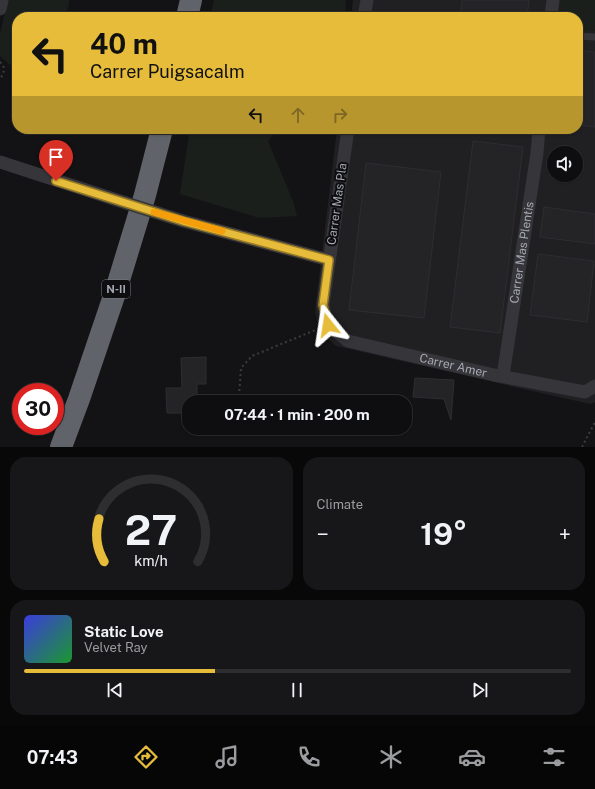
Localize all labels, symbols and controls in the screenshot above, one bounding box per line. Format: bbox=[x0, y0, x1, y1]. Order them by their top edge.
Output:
text: 40 m bbox=[90, 27, 158, 60]
icon: left bbox=[24, 28, 76, 80]
text: Carrer Puigsacalm bbox=[90, 61, 245, 82]
icon: left bbox=[245, 104, 267, 126]
icon: ahead bbox=[287, 104, 309, 126]
icon: right bbox=[329, 104, 351, 126]
pin bbox=[39, 140, 73, 181]
icon: arrive bbox=[45, 146, 67, 168]
map controls bbox=[547, 146, 583, 182]
button: sound bbox=[547, 146, 583, 182]
street label: Carrer Mas Pla bbox=[324, 162, 350, 246]
street label: Carrer Mas Plentis bbox=[507, 201, 537, 304]
road number: N-II bbox=[102, 280, 130, 298]
position arrow bbox=[307, 304, 349, 346]
street label: Carrer Amer bbox=[418, 351, 489, 380]
speed limit sign: 30 bbox=[12, 383, 64, 435]
text: 07:44 · 1 min · 200 m bbox=[224, 406, 370, 423]
text: Climate bbox=[317, 497, 363, 512]
text: 27 bbox=[125, 504, 177, 553]
text: 19° bbox=[420, 516, 467, 552]
text: − bbox=[317, 521, 329, 547]
text: + bbox=[559, 521, 571, 547]
text: km/h bbox=[134, 551, 168, 568]
text: Static Love bbox=[84, 623, 164, 640]
text: Velvet Ray bbox=[84, 640, 148, 655]
icon: previous bbox=[104, 679, 126, 701]
icon: pause bbox=[286, 679, 308, 701]
icon: next bbox=[469, 679, 491, 701]
icon: directions bbox=[132, 743, 160, 771]
icon: music bbox=[213, 743, 241, 771]
icon: phone bbox=[295, 743, 323, 771]
icon: climate bbox=[377, 743, 405, 771]
icon: car bbox=[458, 743, 486, 771]
icon: filters bbox=[540, 743, 568, 771]
text: 07:43 bbox=[27, 747, 78, 768]

